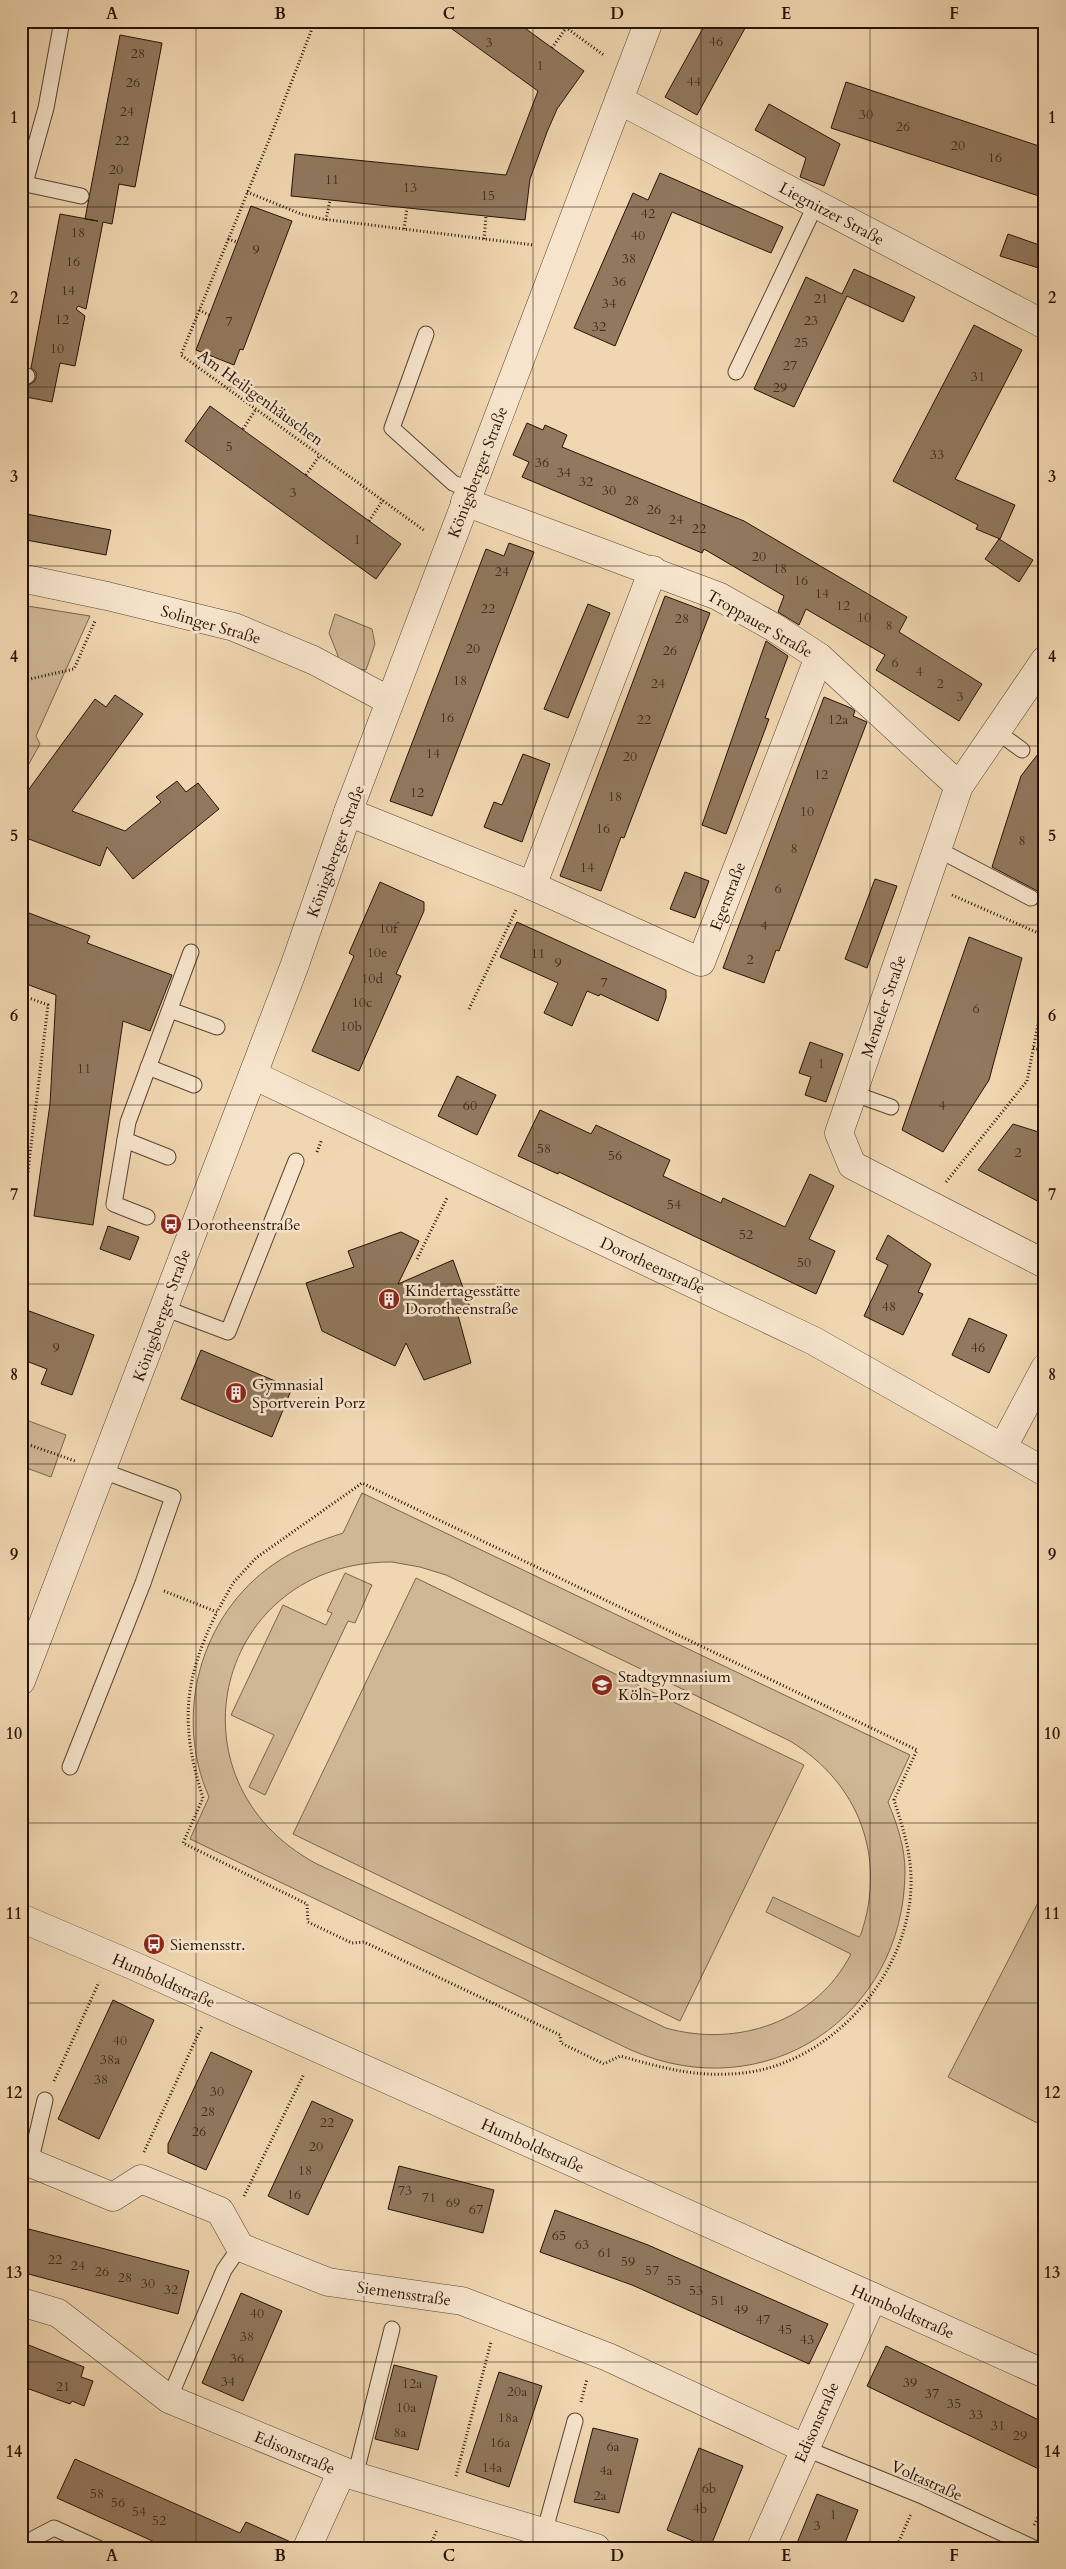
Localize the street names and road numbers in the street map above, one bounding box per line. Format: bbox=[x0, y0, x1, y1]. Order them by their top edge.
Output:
street label: Liegnitzer Straße bbox=[775, 177, 888, 251]
street label: Am Heiligenhäuschen bbox=[193, 345, 328, 451]
street label: Königsberger Straße bbox=[443, 403, 513, 541]
street label: Troppauer Straße bbox=[702, 585, 817, 663]
street label: Solinger Straße bbox=[158, 600, 263, 650]
street label: Königsberger Straße bbox=[302, 782, 370, 920]
street label: Egerstraße bbox=[705, 859, 751, 934]
street label: Memeler Straße bbox=[856, 952, 912, 1061]
street label: Dorotheenstraße bbox=[596, 1232, 709, 1300]
street label: Königsberger Straße bbox=[128, 1246, 196, 1384]
street label: Humboldtstraße bbox=[109, 1948, 219, 2013]
street label: Humboldtstraße bbox=[478, 2113, 588, 2178]
street label: Siemensstraße bbox=[355, 2276, 452, 2311]
street label: Humboldtstraße bbox=[848, 2279, 958, 2344]
street label: Edisonstraße bbox=[789, 2379, 844, 2466]
street label: Edisonstraße bbox=[251, 2426, 338, 2480]
street label: Voltastraße bbox=[887, 2455, 966, 2507]

